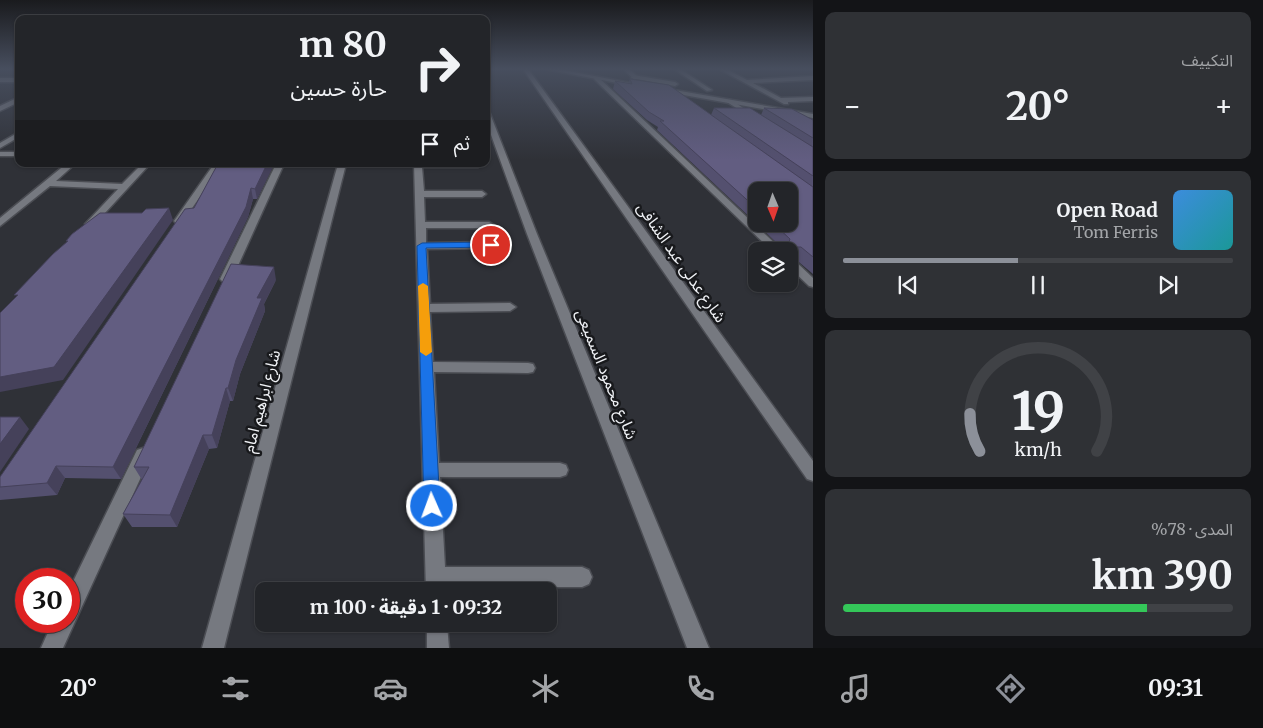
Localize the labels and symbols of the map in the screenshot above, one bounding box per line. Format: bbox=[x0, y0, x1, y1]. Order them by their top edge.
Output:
north arrow bbox=[748, 182, 798, 232]
street label: شارع عدلى عبد الشافى bbox=[631, 198, 731, 328]
pin bbox=[470, 224, 512, 266]
street label: شارع محمود السميعى bbox=[569, 306, 642, 443]
street label: شارع ابراهيم امام bbox=[238, 348, 287, 455]
position arrow bbox=[405, 479, 457, 531]
speed limit sign: 30 bbox=[15, 568, 80, 633]

